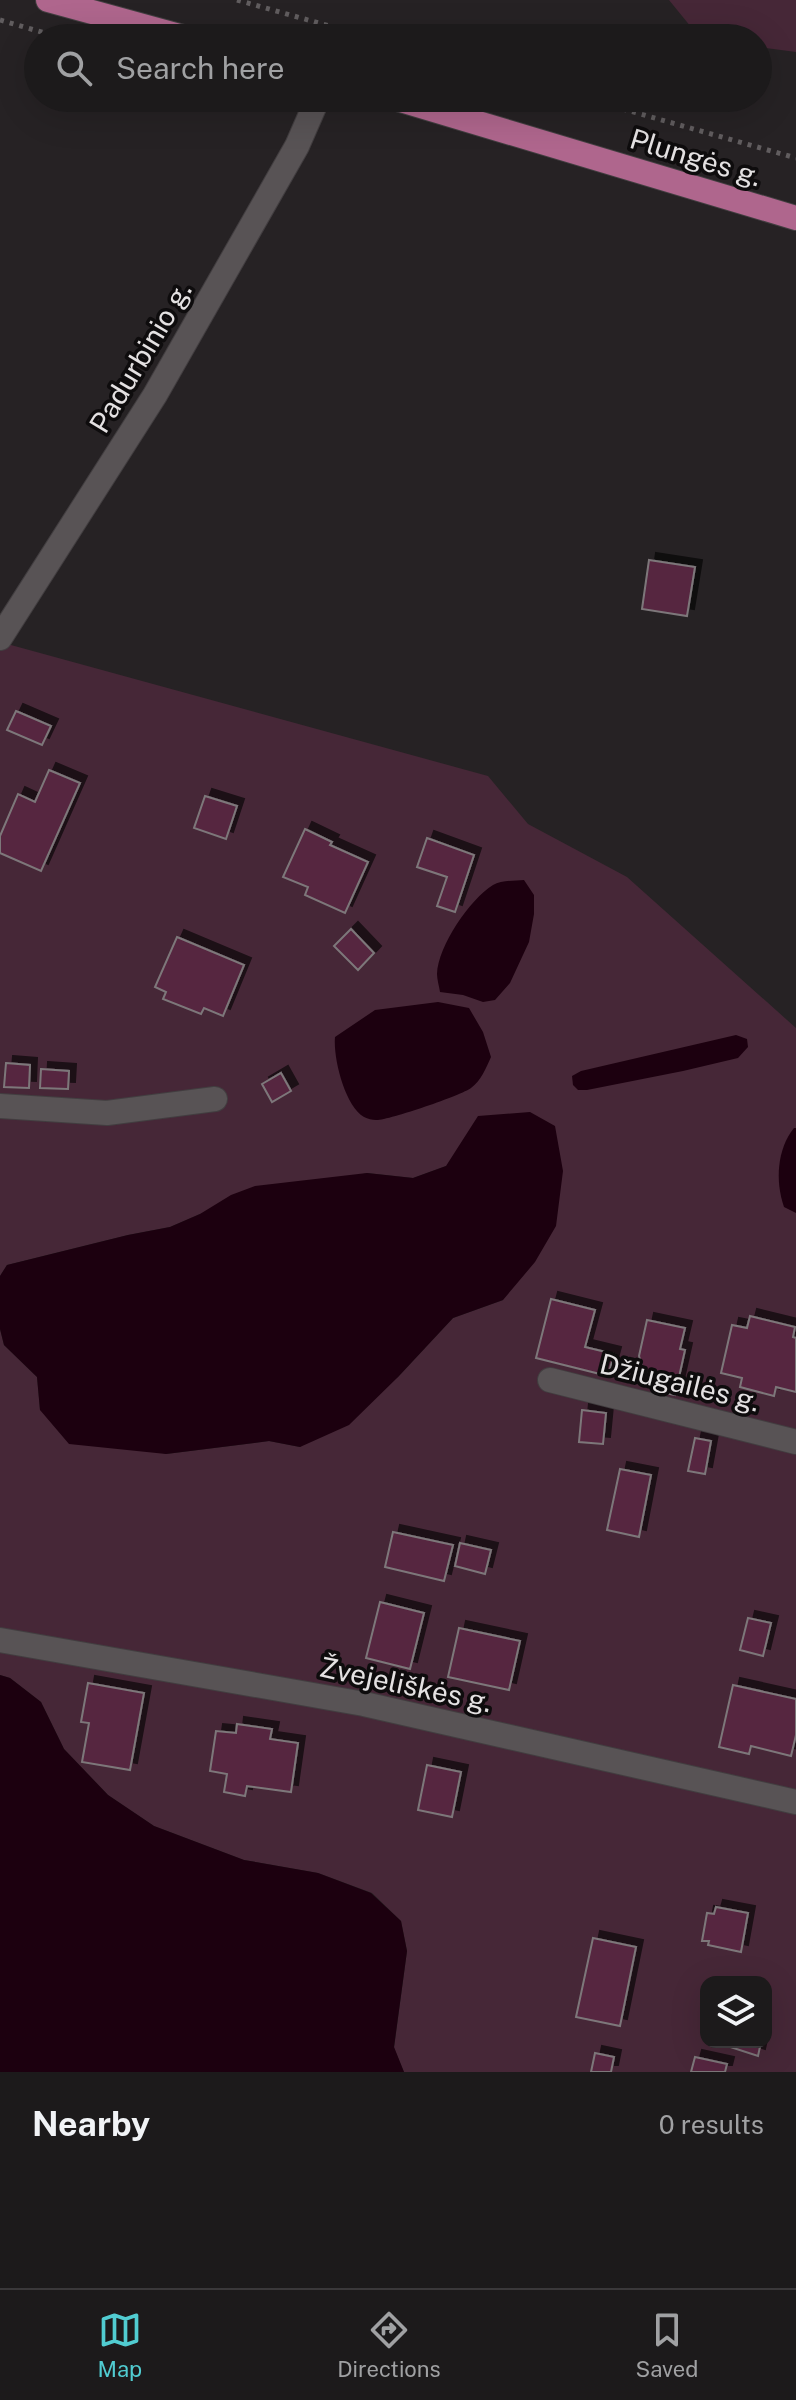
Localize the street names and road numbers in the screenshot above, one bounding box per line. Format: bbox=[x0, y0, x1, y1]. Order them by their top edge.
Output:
street label: Plungės g. bbox=[626, 121, 766, 193]
street label: Padurbinio g. bbox=[82, 276, 198, 438]
street label: Džiugailės g. bbox=[597, 1346, 763, 1418]
street label: Žvejeliškės g. bbox=[317, 1650, 495, 1718]

